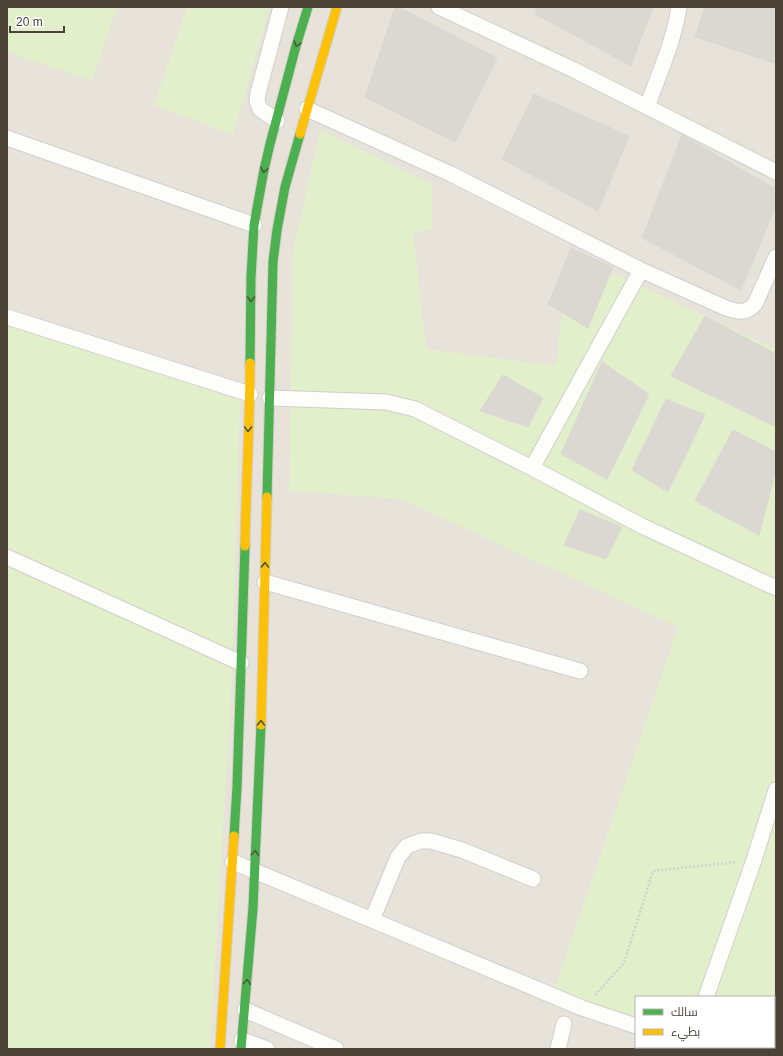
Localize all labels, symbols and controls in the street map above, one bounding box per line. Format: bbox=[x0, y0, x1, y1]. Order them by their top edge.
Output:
scale bar bbox=[10, 8, 64, 34]
text: 20 m bbox=[16, 15, 43, 29]
one-way arrow bbox=[293, 41, 302, 48]
one-way arrow bbox=[261, 167, 269, 173]
one-way arrow bbox=[247, 296, 255, 302]
one-way arrow bbox=[244, 426, 253, 432]
one-way arrow bbox=[261, 562, 269, 568]
one-way arrow bbox=[257, 720, 266, 726]
one-way arrow bbox=[251, 850, 260, 856]
one-way arrow bbox=[243, 979, 252, 985]
legend bbox=[635, 996, 775, 1048]
text: سالك bbox=[671, 1005, 698, 1019]
text: بطيء bbox=[671, 1025, 700, 1042]

